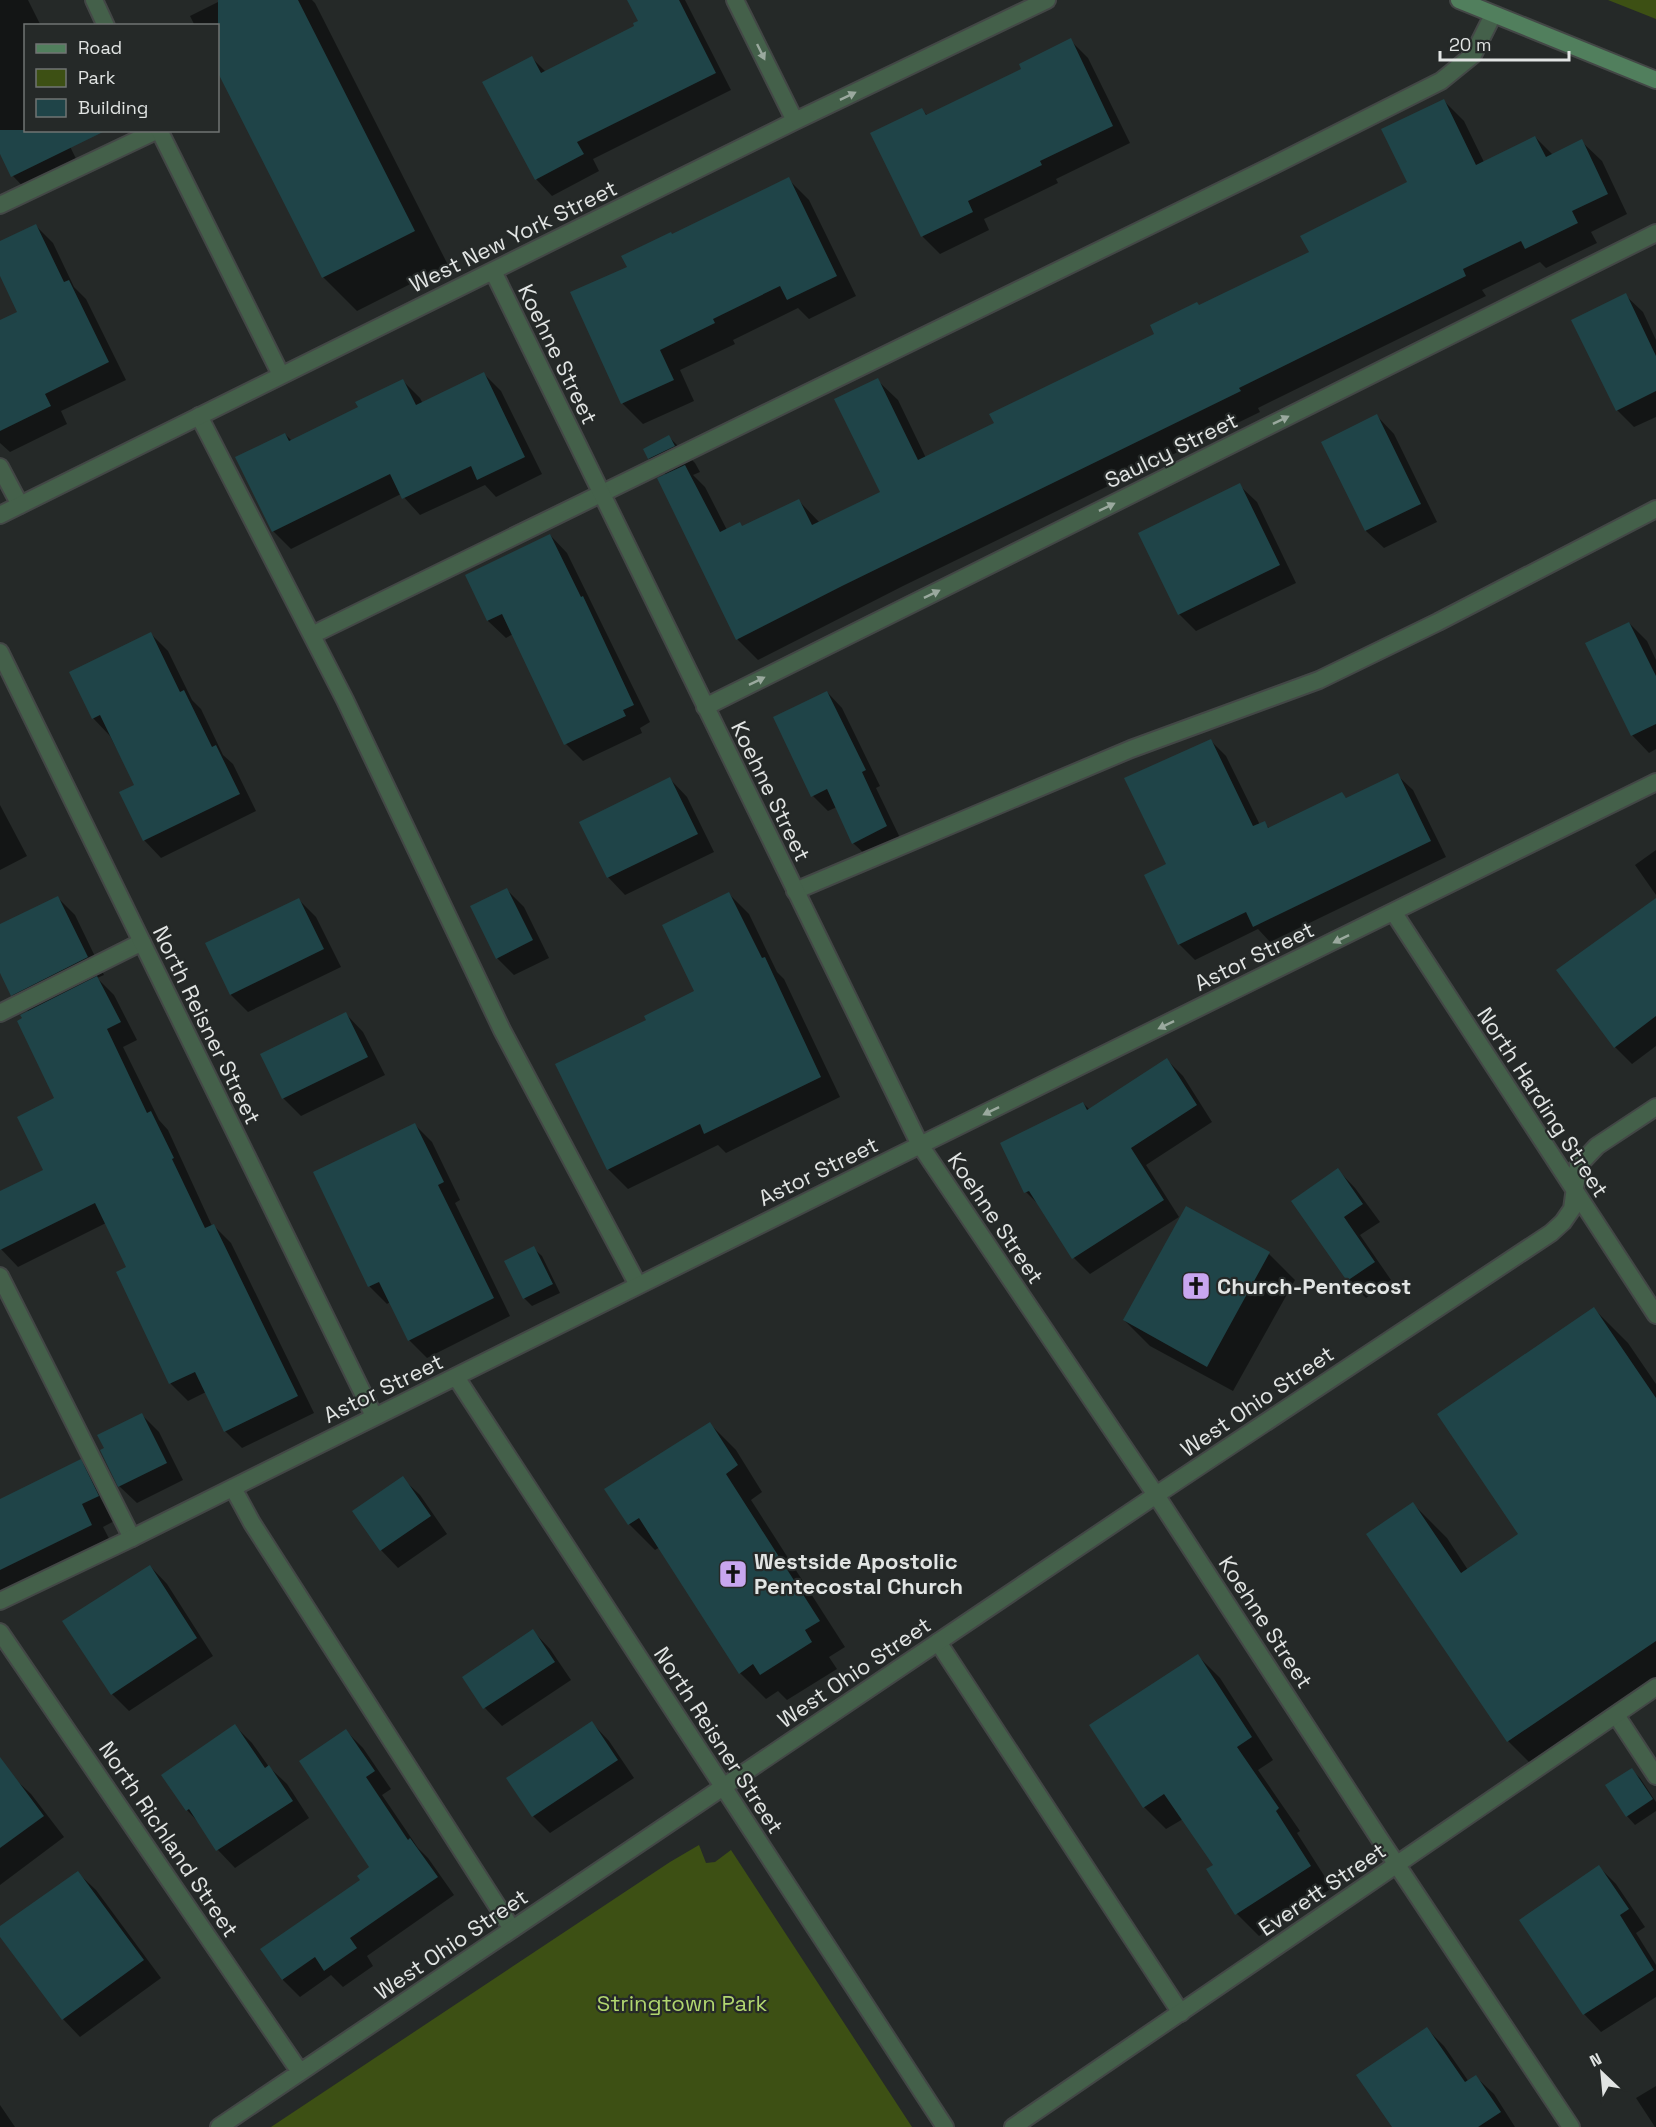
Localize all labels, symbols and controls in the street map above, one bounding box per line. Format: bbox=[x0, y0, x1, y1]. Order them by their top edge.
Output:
legend bbox=[24, 24, 219, 132]
scale bar bbox=[1440, 24, 1569, 62]
text: 20 m bbox=[1449, 33, 1492, 56]
text: Road bbox=[78, 36, 122, 59]
one-way arrow bbox=[756, 44, 766, 61]
text: Park bbox=[78, 66, 116, 89]
one-way arrow bbox=[840, 91, 857, 100]
text: Building bbox=[78, 96, 148, 119]
street label: West New York Street bbox=[405, 174, 621, 298]
street label: Koehne Street bbox=[512, 279, 604, 429]
street label: Saulcy Street bbox=[1100, 406, 1242, 494]
one-way arrow bbox=[1273, 416, 1290, 425]
one-way arrow bbox=[1098, 503, 1115, 512]
one-way arrow bbox=[924, 589, 941, 599]
one-way arrow bbox=[749, 676, 766, 685]
street label: Koehne Street bbox=[725, 716, 817, 866]
street label: Astor Street bbox=[1190, 915, 1318, 997]
street label: North Reisner Street bbox=[147, 921, 267, 1129]
one-way arrow bbox=[1332, 933, 1350, 943]
street label: North Harding Street bbox=[1471, 1002, 1615, 1202]
one-way arrow bbox=[1157, 1019, 1175, 1029]
one-way arrow bbox=[982, 1105, 1000, 1115]
street label: Astor Street bbox=[754, 1130, 882, 1212]
street label: Koehne Street bbox=[942, 1147, 1050, 1289]
church icon: Church-Pentecost bbox=[1180, 1270, 1212, 1302]
place label: Church-Pentecost bbox=[1217, 1272, 1411, 1300]
street label: West Ohio Street bbox=[1175, 1339, 1339, 1463]
street label: Astor Street bbox=[319, 1347, 447, 1429]
place label: Westside Apostolic Pentecostal Church bbox=[754, 1547, 963, 1600]
street label: Koehne Street bbox=[1213, 1550, 1319, 1694]
church icon: Westside Apostolic Pentecostal Church bbox=[717, 1558, 749, 1590]
street label: West Ohio Street bbox=[772, 1610, 936, 1734]
street label: North Reisner Street bbox=[648, 1641, 790, 1839]
street label: North Richland Street bbox=[93, 1736, 245, 1942]
street label: Everett Street bbox=[1253, 1836, 1391, 1942]
street label: West Ohio Street bbox=[369, 1882, 533, 2006]
park label: Stringtown Park bbox=[597, 1989, 767, 2017]
north arrow bbox=[1572, 2043, 1632, 2103]
text: N bbox=[1586, 2048, 1605, 2072]

